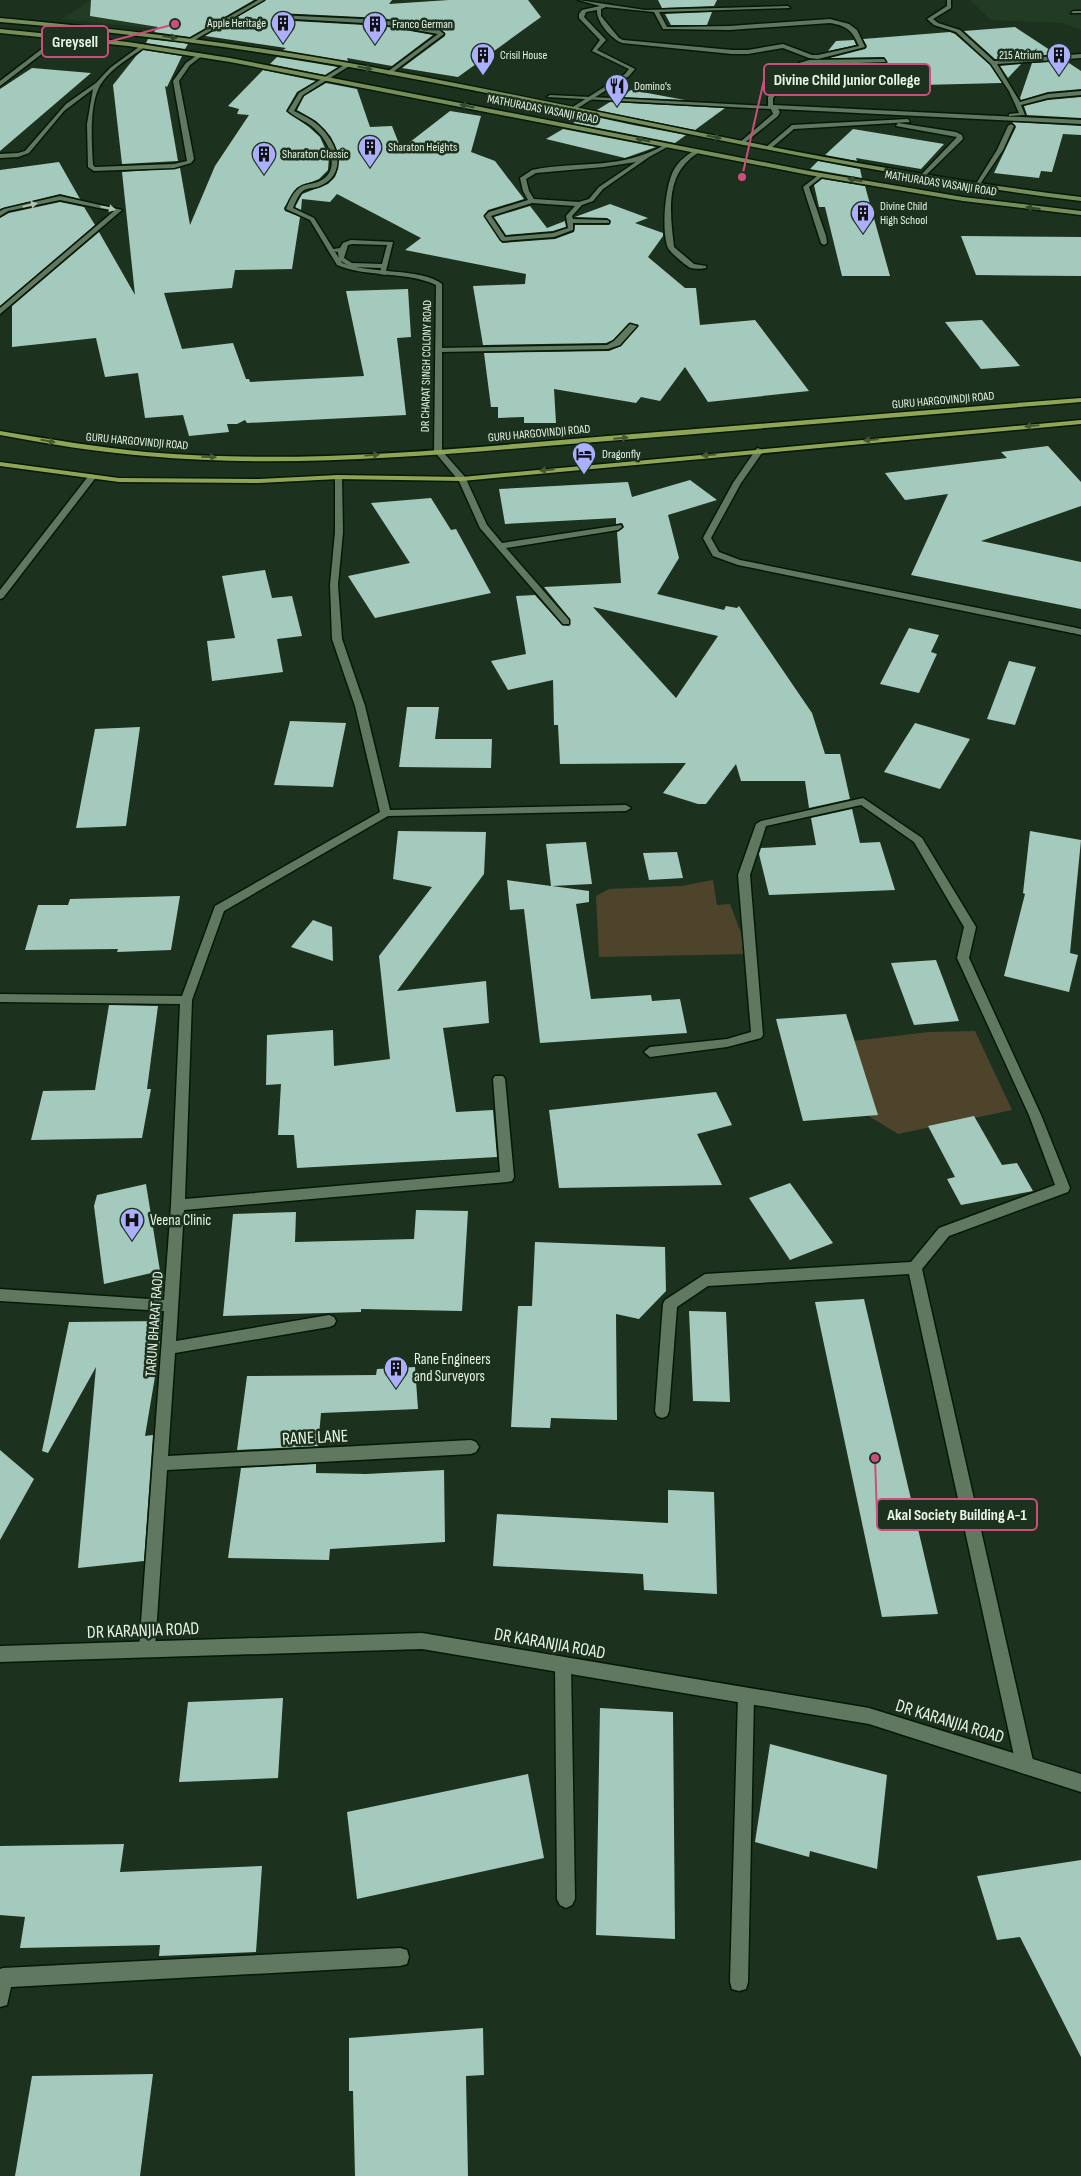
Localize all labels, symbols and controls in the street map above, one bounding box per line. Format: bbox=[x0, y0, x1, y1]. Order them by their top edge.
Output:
building icon: Apple Heritage bbox=[270, 10, 296, 44]
building icon: Franco German bbox=[362, 11, 388, 45]
place label: Apple Heritage bbox=[206, 16, 266, 31]
place label: Franco German bbox=[392, 17, 453, 32]
callout: Greysell bbox=[42, 26, 108, 57]
text: Greysell bbox=[52, 33, 98, 52]
one-way arrow bbox=[163, 34, 179, 42]
building icon: Crisil House bbox=[470, 42, 496, 76]
building icon: 215 Atrium bbox=[1046, 42, 1072, 76]
place label: Crisil House bbox=[500, 48, 548, 63]
place label: 215 Atrium bbox=[999, 48, 1042, 63]
one-way arrow bbox=[358, 64, 373, 72]
callout: Divine Child Junior College bbox=[764, 64, 930, 95]
text: Divine Child Junior College bbox=[774, 71, 920, 90]
restaurant icon: Domino's bbox=[604, 73, 630, 107]
place label: Domino's bbox=[634, 79, 671, 94]
street label: MATHURADAS VASANJI ROAD bbox=[486, 91, 600, 128]
one-way arrow bbox=[459, 102, 474, 110]
one-way arrow bbox=[706, 133, 721, 141]
building icon: Sharaton Heights bbox=[357, 134, 383, 168]
one-way arrow bbox=[635, 136, 651, 144]
place label: Sharaton Heights bbox=[388, 140, 457, 155]
building icon: Sharaton Classic bbox=[251, 141, 277, 175]
place label: Sharaton Classic bbox=[282, 147, 349, 162]
street label: MATHURADAS VASANJI ROAD bbox=[884, 167, 998, 200]
one-way arrow bbox=[846, 176, 862, 184]
place label: Divine Child High School bbox=[880, 199, 927, 228]
building icon: Divine Child High School bbox=[850, 200, 876, 234]
one-way arrow bbox=[22, 201, 37, 209]
one-way arrow bbox=[101, 204, 116, 212]
one-way arrow bbox=[1024, 204, 1040, 212]
street label: DR CHARAT SINGH COLONY ROAD bbox=[418, 300, 435, 432]
street label: GURU HARGOVINDJI ROAD bbox=[891, 389, 995, 412]
street label: GURU HARGOVINDJI ROAD bbox=[487, 422, 591, 445]
one-way arrow bbox=[1024, 422, 1040, 430]
street label: GURU HARGOVINDJI ROAD bbox=[85, 430, 189, 453]
one-way arrow bbox=[613, 433, 629, 441]
one-way arrow bbox=[862, 436, 878, 444]
one-way arrow bbox=[40, 438, 56, 446]
hotel icon: Dragonfly bbox=[571, 441, 597, 475]
place label: Dragonfly bbox=[602, 447, 641, 462]
one-way arrow bbox=[364, 450, 380, 458]
one-way arrow bbox=[700, 451, 716, 459]
one-way arrow bbox=[202, 453, 218, 461]
one-way arrow bbox=[539, 467, 555, 475]
hospital icon: Veena Clinic bbox=[119, 1207, 145, 1241]
place label: Veena Clinic bbox=[150, 1211, 211, 1230]
street label: TARUN BHARAT RAOD bbox=[141, 1271, 168, 1378]
place label: Rane Engineers and Surveyors bbox=[414, 1350, 491, 1386]
building icon: Rane Engineers and Surveyors bbox=[383, 1355, 409, 1389]
street label: RANE LANE bbox=[281, 1425, 349, 1450]
callout: Akal Society Building A-1 bbox=[877, 1499, 1037, 1530]
text: Akal Society Building A-1 bbox=[886, 1506, 1028, 1525]
street label: DR KARANJIA ROAD bbox=[86, 1618, 200, 1643]
street label: DR KARANJIA ROAD bbox=[493, 1623, 607, 1664]
street label: DR KARANJIA ROAD bbox=[893, 1695, 1007, 1748]

